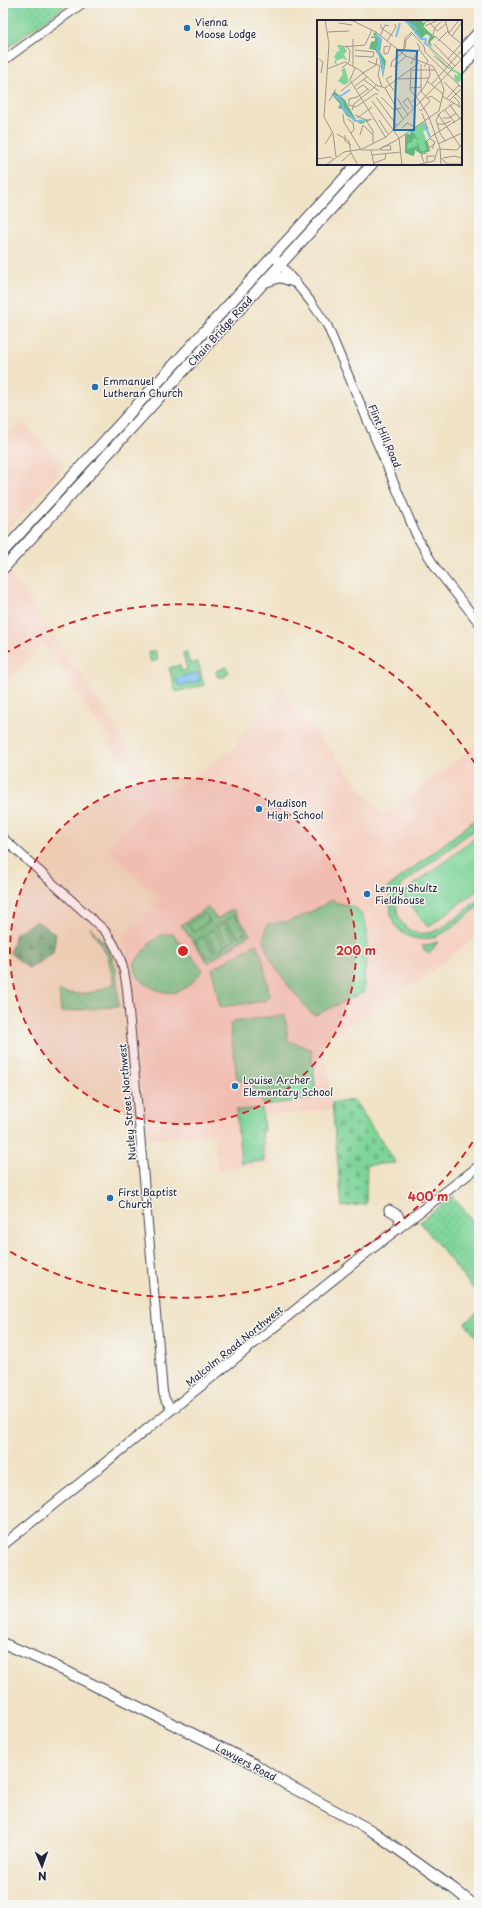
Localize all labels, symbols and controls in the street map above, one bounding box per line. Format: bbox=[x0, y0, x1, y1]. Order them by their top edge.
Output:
place label: Vienna Moose Lodge bbox=[195, 14, 256, 41]
inset map bbox=[317, 20, 462, 165]
marker: Vienna Moose Lodge bbox=[182, 23, 192, 33]
street label: Chain Bridge Road bbox=[184, 292, 255, 369]
place label: Emmanuel Lutheran Church bbox=[103, 373, 183, 400]
marker: Emmanuel Lutheran Church bbox=[90, 382, 100, 392]
street label: Flint Hill Road bbox=[365, 402, 406, 470]
place label: Madison High School bbox=[267, 795, 324, 822]
marker: Madison High School bbox=[254, 804, 264, 814]
place label: Lenny Shultz Fieldhouse bbox=[375, 880, 437, 907]
marker: Lenny Shultz Fieldhouse bbox=[362, 889, 372, 899]
text: 200 m bbox=[336, 941, 376, 959]
centre of rings bbox=[176, 944, 190, 958]
street label: Nutley Street Northwest bbox=[114, 1043, 139, 1161]
place label: Louise Archer Elementary School bbox=[243, 1072, 333, 1099]
marker: Louise Archer Elementary School bbox=[230, 1081, 240, 1091]
place label: First Baptist Church bbox=[118, 1184, 177, 1211]
text: 400 m bbox=[408, 1187, 448, 1205]
marker: First Baptist Church bbox=[105, 1193, 115, 1203]
street label: Malcolm Road Northwest bbox=[182, 1302, 285, 1390]
street label: Lawyers Road bbox=[213, 1739, 279, 1784]
north arrow bbox=[22, 1846, 62, 1886]
text: N bbox=[37, 1868, 47, 1885]

